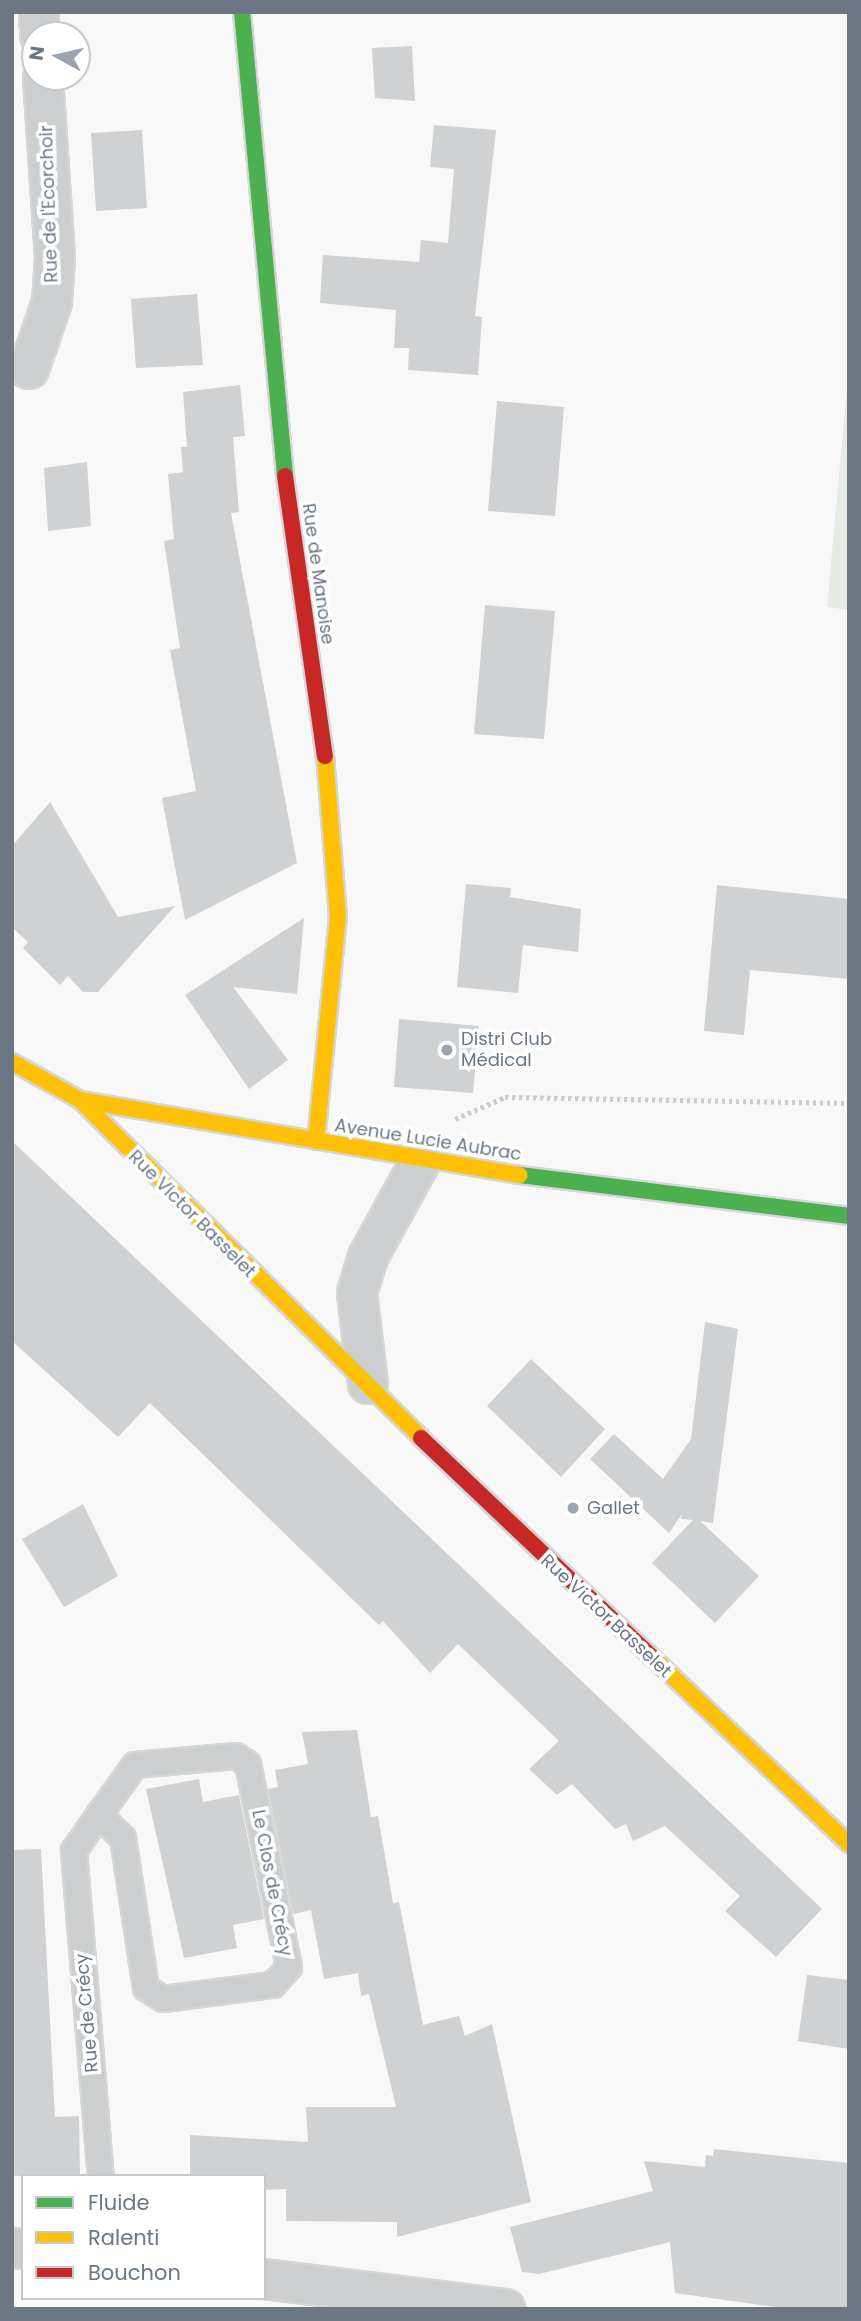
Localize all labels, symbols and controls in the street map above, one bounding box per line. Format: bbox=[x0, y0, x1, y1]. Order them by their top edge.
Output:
north arrow bbox=[21, 21, 91, 91]
text: N bbox=[22, 44, 51, 62]
street label: Rue de l'Ecorchoir bbox=[35, 125, 63, 283]
street label: Rue de Manoise bbox=[297, 502, 339, 646]
place label: Distri Club Médical bbox=[461, 1029, 552, 1072]
marker: Distri Club Médical bbox=[439, 1042, 455, 1058]
street label: Avenue Lucie Aubrac bbox=[333, 1115, 523, 1165]
street label: Rue Victor Basselet bbox=[124, 1146, 260, 1282]
place label: Gallet bbox=[587, 1497, 640, 1519]
marker: Gallet bbox=[565, 1500, 581, 1516]
street label: Rue Victor Basselet bbox=[536, 1550, 676, 1682]
street label: Le Clos de Crécy bbox=[247, 1808, 297, 1958]
street label: Rue de Crécy bbox=[71, 1953, 103, 2073]
legend bbox=[21, 2174, 266, 2300]
text: Fluide bbox=[88, 2188, 150, 2217]
text: Ralenti bbox=[88, 2223, 159, 2252]
text: Bouchon bbox=[88, 2258, 181, 2287]

